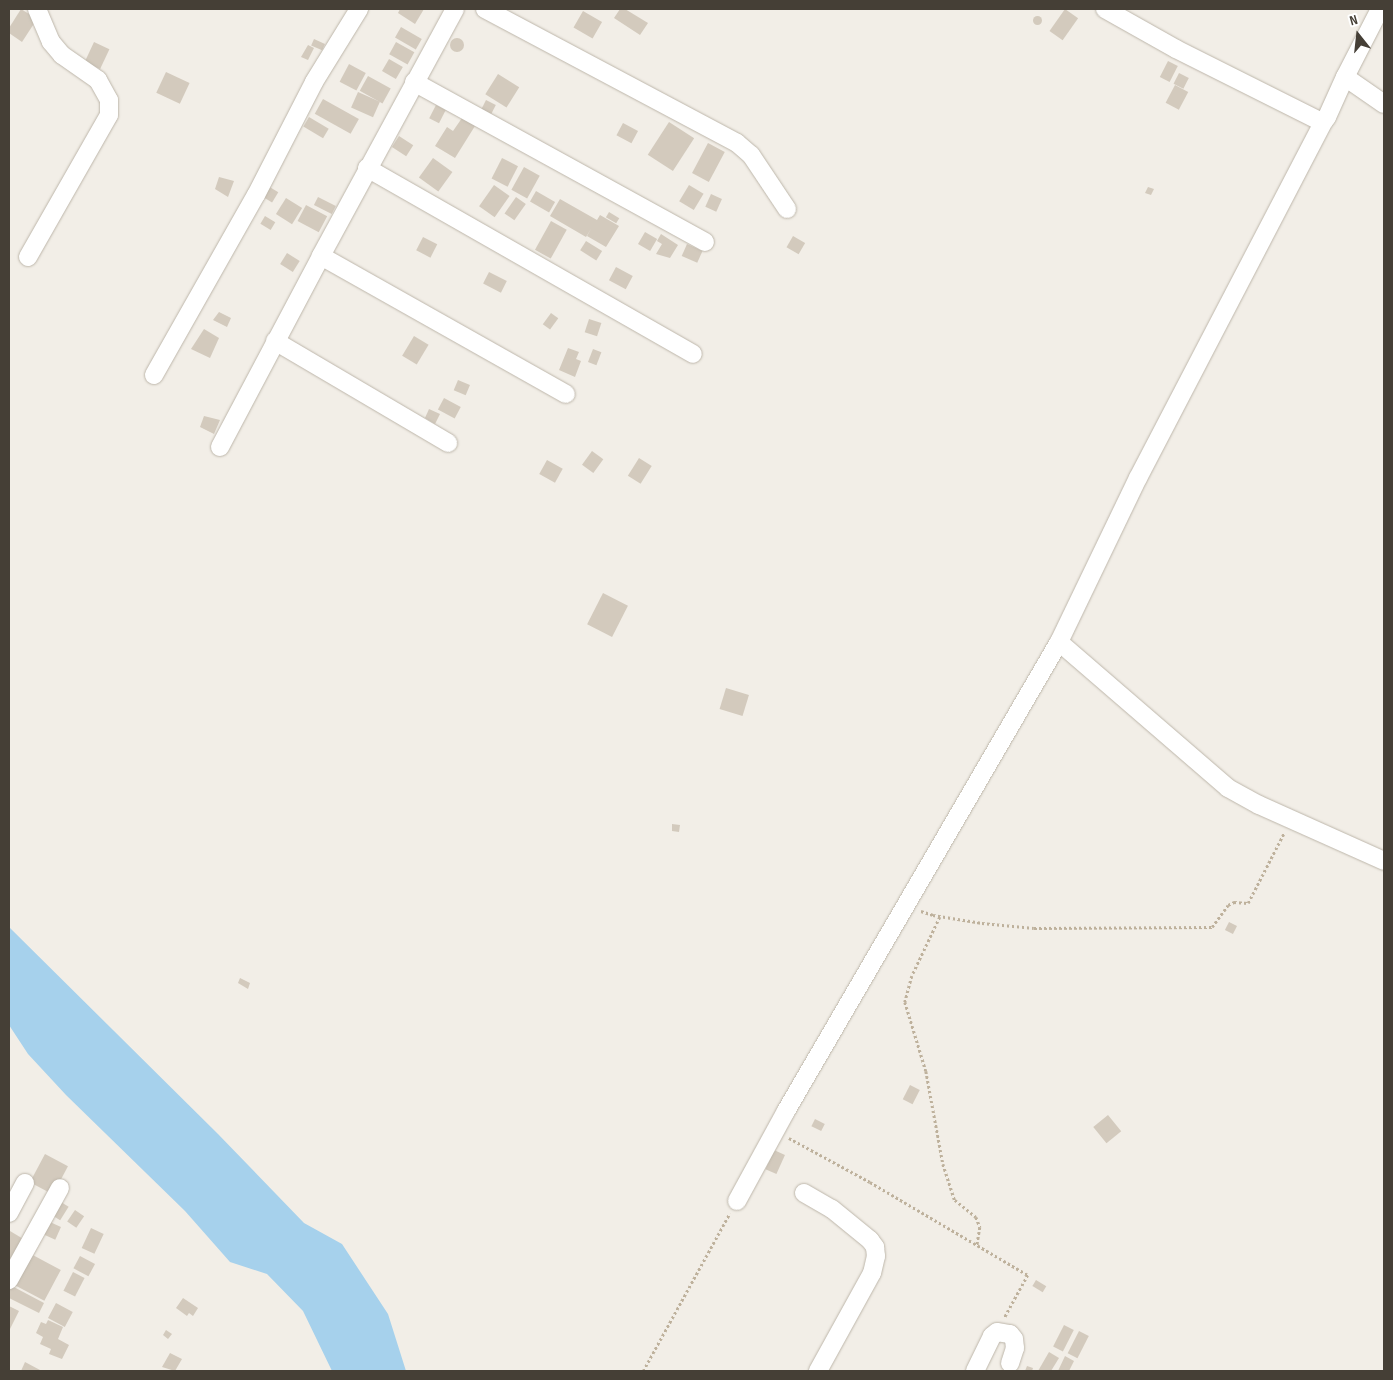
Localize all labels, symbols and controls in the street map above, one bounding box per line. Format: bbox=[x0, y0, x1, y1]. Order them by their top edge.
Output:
north arrow bbox=[1333, 10, 1383, 60]
text: N bbox=[1348, 11, 1360, 29]

